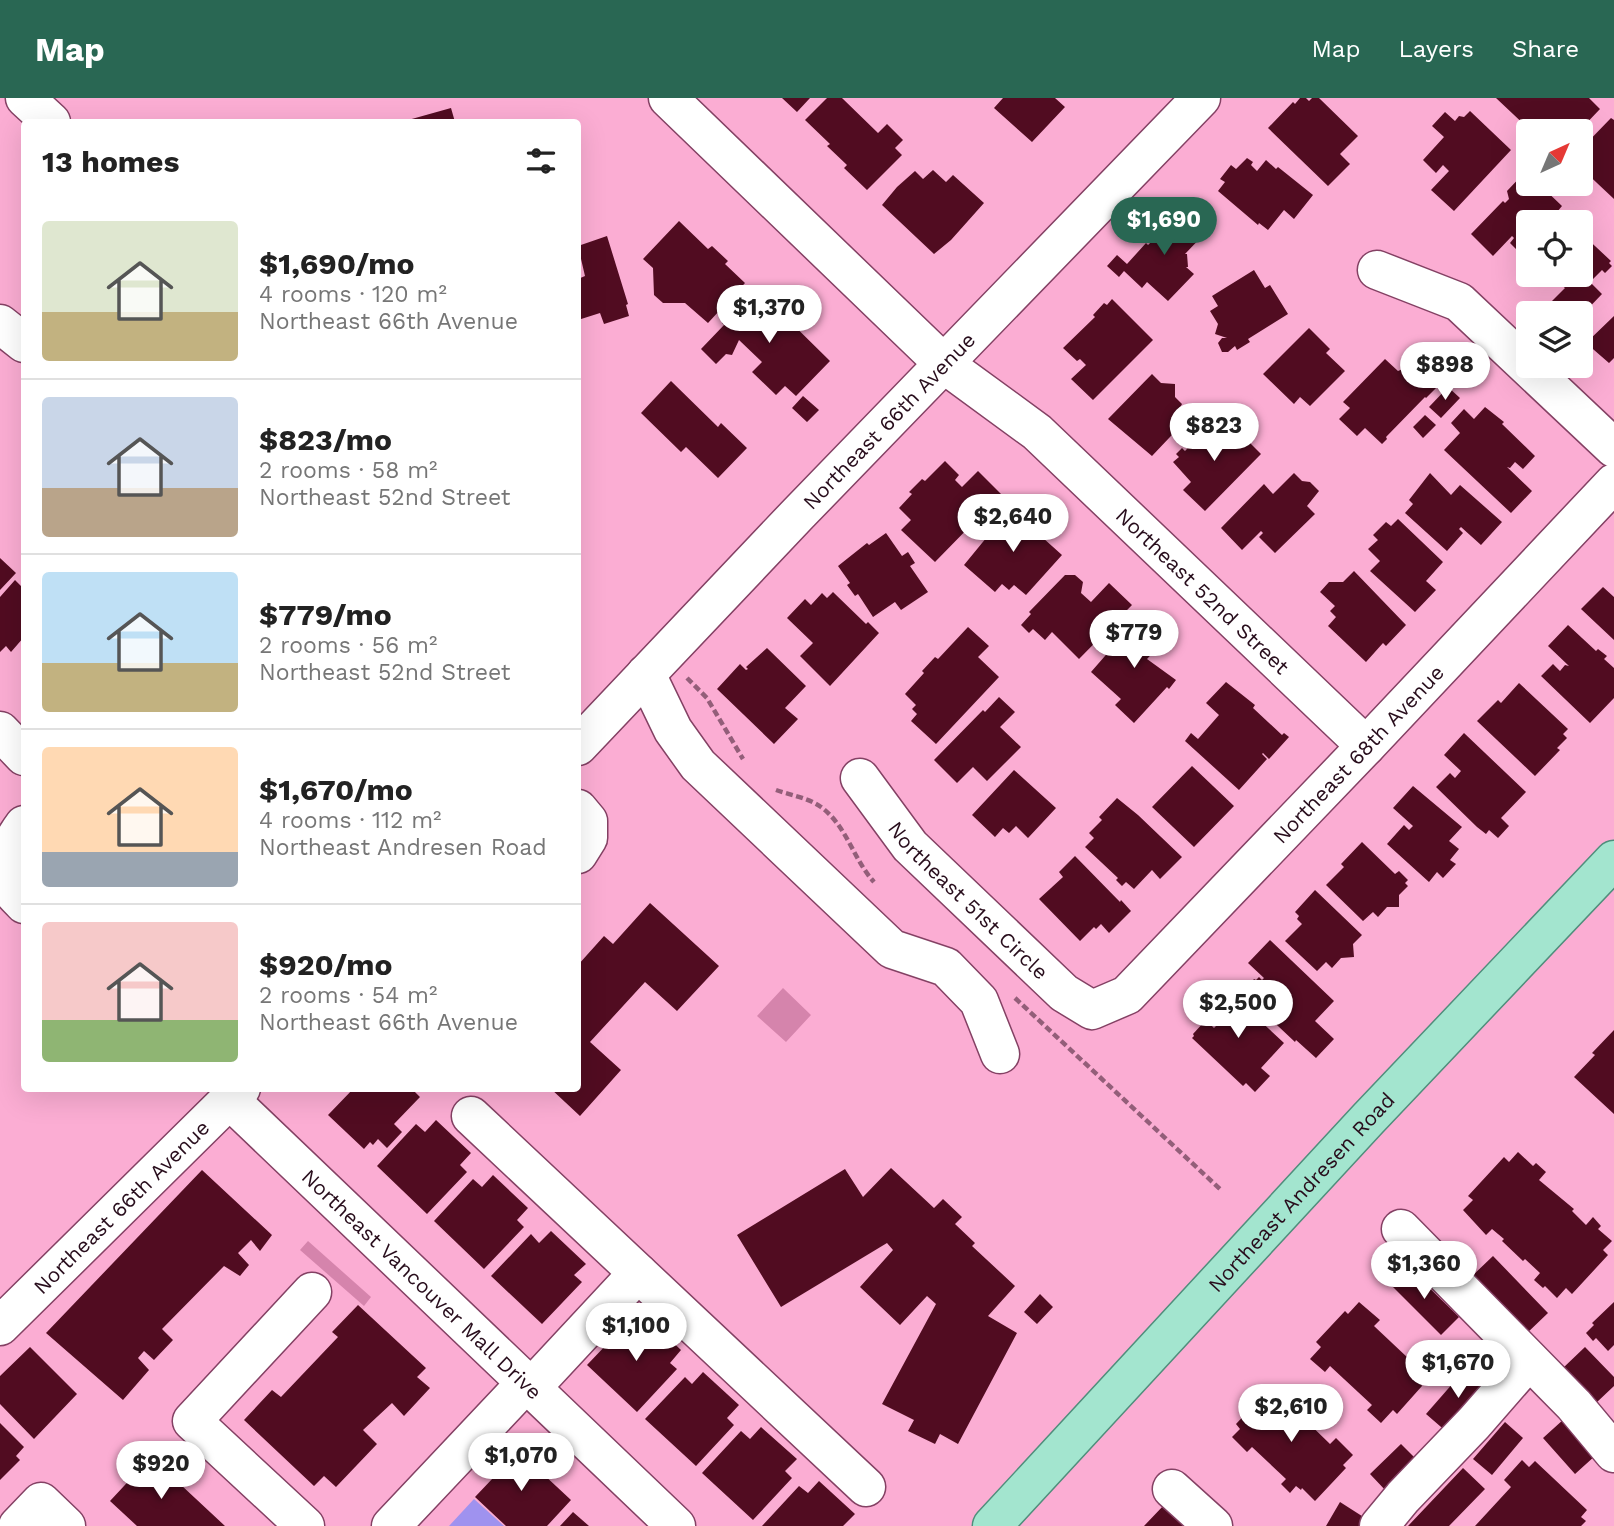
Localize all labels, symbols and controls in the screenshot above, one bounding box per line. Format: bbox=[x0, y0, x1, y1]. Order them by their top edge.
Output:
text: Map bbox=[35, 30, 105, 69]
text: Map bbox=[1312, 35, 1360, 63]
text: Layers bbox=[1398, 35, 1474, 63]
text: Share bbox=[1512, 35, 1579, 63]
north arrow bbox=[1516, 119, 1592, 196]
map controls bbox=[1516, 119, 1593, 378]
icon: filters bbox=[522, 142, 560, 180]
text: 13 homes bbox=[42, 144, 179, 179]
pin: $1,690 bbox=[1107, 198, 1221, 257]
text: $1,690 bbox=[1127, 206, 1201, 233]
button: locate bbox=[1516, 210, 1593, 287]
text: $1,690/mo bbox=[259, 246, 414, 281]
icon: home bbox=[98, 249, 182, 333]
text: 4 rooms · 120 m² bbox=[259, 281, 447, 308]
pin: $1,370 bbox=[712, 286, 826, 345]
text: $1,370 bbox=[733, 294, 805, 321]
button: layers bbox=[1516, 301, 1593, 378]
text: Northeast 66th Avenue bbox=[259, 308, 518, 335]
street label: Northeast 66th Avenue bbox=[797, 327, 980, 514]
pin: $898 bbox=[1404, 342, 1486, 402]
text: $898 bbox=[1416, 351, 1474, 378]
pin: $823 bbox=[1173, 404, 1255, 463]
text: $823 bbox=[1186, 412, 1242, 439]
text: $823/mo bbox=[259, 422, 392, 457]
icon: home bbox=[98, 425, 182, 509]
text: 2 rooms · 58 m² bbox=[259, 457, 438, 484]
text: Northeast 52nd Street bbox=[259, 484, 510, 511]
pin: $2,640 bbox=[956, 494, 1070, 554]
street label: Northeast 52nd Street bbox=[1111, 502, 1295, 679]
text: $2,640 bbox=[974, 503, 1052, 530]
text: $779/mo bbox=[259, 597, 392, 632]
icon: home bbox=[98, 600, 182, 684]
pin: $779 bbox=[1093, 610, 1175, 670]
text: $779 bbox=[1106, 619, 1162, 646]
text: 2 rooms · 56 m² bbox=[259, 632, 437, 659]
text: Northeast 52nd Street bbox=[259, 659, 510, 686]
street label: Northeast 68th Avenue bbox=[1267, 659, 1449, 848]
text: $1,670/mo bbox=[259, 772, 413, 807]
icon: home bbox=[98, 775, 182, 859]
text: 4 rooms · 112 m² bbox=[259, 807, 441, 834]
street label: Northeast 51st Circle bbox=[883, 816, 1054, 984]
text: Northeast Andresen Road bbox=[259, 834, 547, 861]
text: $920/mo bbox=[259, 947, 392, 982]
icon: home bbox=[98, 950, 182, 1034]
pin: $2,500 bbox=[1181, 981, 1295, 1040]
text: 2 rooms · 54 m² bbox=[259, 982, 437, 1009]
text: $2,500 bbox=[1199, 989, 1277, 1016]
text: Northeast 66th Avenue bbox=[259, 1009, 518, 1036]
street label: Northeast Andresen Road bbox=[1202, 1087, 1399, 1297]
street label: Northeast 66th Avenue bbox=[28, 1114, 214, 1299]
street label: Northeast Vancouver Mall Drive bbox=[297, 1163, 547, 1404]
pin: $1,360 bbox=[1367, 1242, 1481, 1301]
text: $1,360 bbox=[1387, 1250, 1461, 1277]
pin: $1,100 bbox=[579, 1304, 693, 1363]
text: $1,100 bbox=[602, 1312, 670, 1339]
pin: $1,670 bbox=[1401, 1340, 1515, 1400]
text: $1,670 bbox=[1421, 1349, 1495, 1376]
pin: $2,610 bbox=[1234, 1384, 1348, 1444]
text: $2,610 bbox=[1254, 1393, 1328, 1420]
pin: $1,070 bbox=[464, 1434, 578, 1493]
pin: $920 bbox=[120, 1442, 202, 1501]
text: $1,070 bbox=[484, 1442, 558, 1469]
text: $920 bbox=[132, 1450, 190, 1477]

